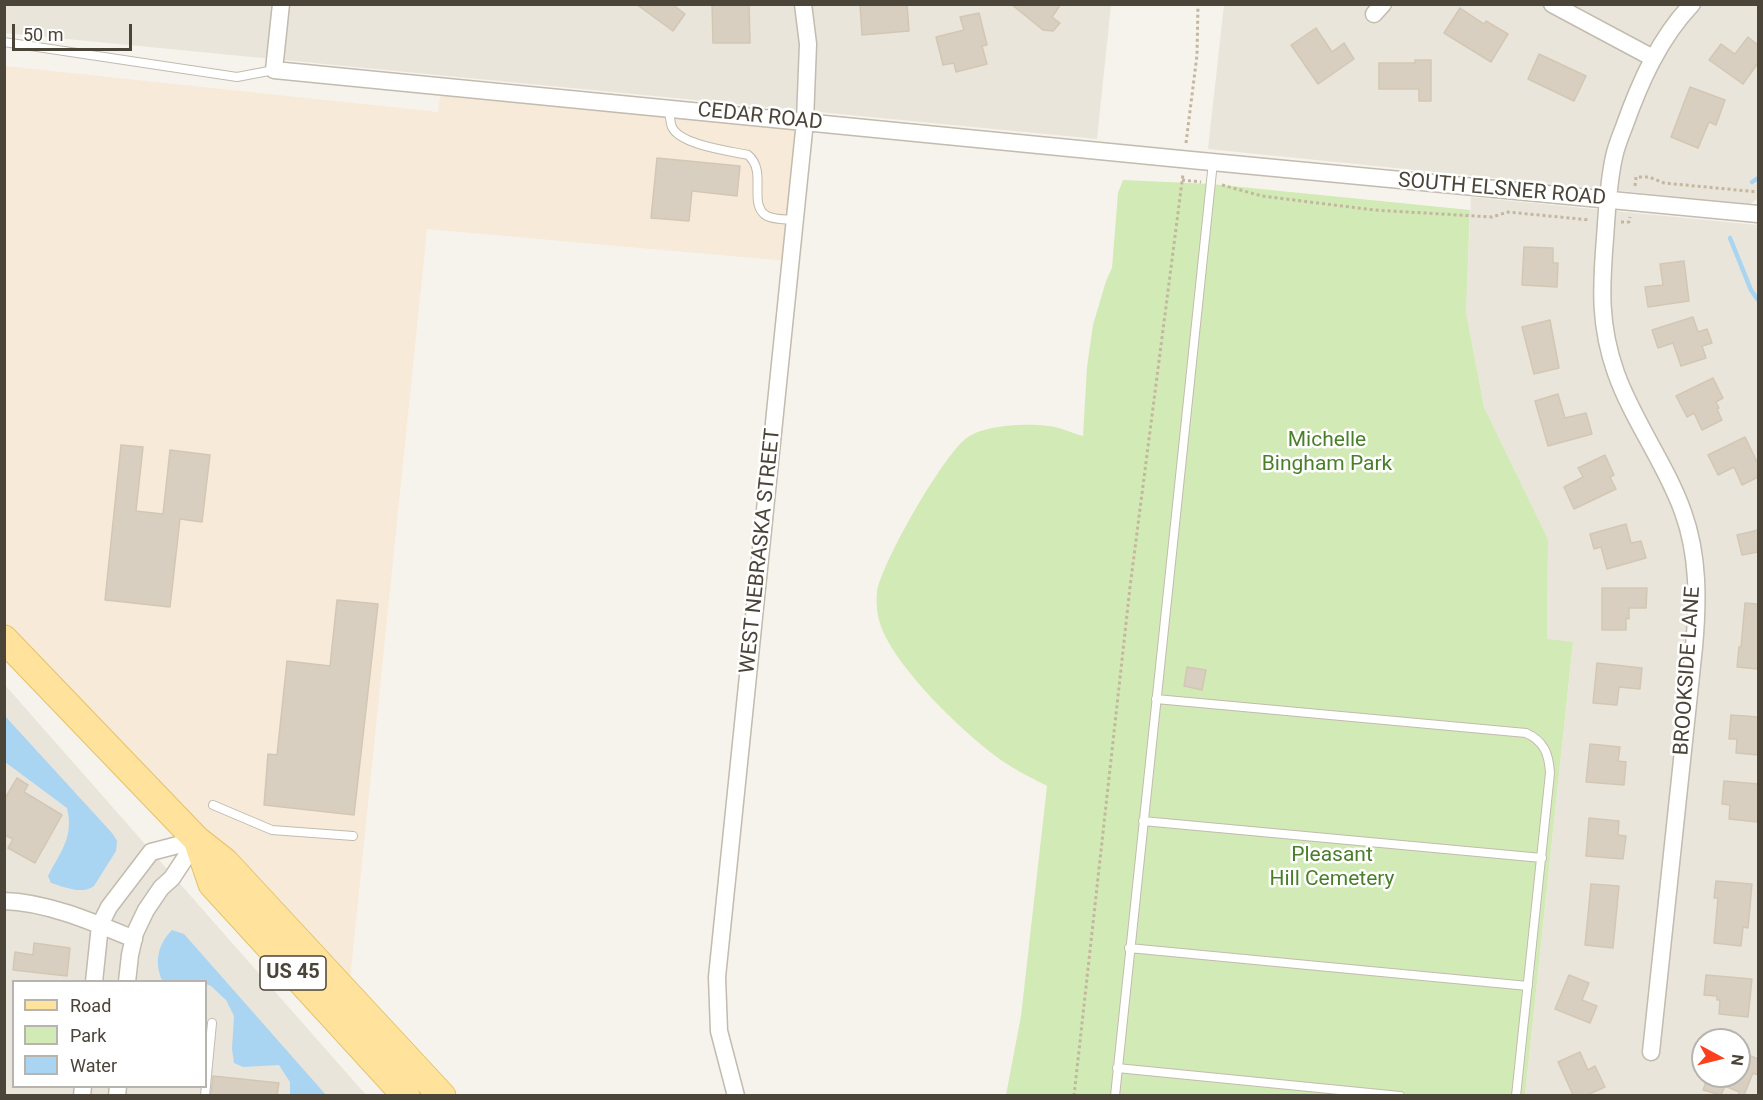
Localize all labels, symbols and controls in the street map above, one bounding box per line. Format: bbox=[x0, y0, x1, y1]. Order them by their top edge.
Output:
scale bar bbox=[15, 12, 135, 50]
text: 50 m bbox=[23, 24, 63, 45]
street label: CEDAR ROAD bbox=[696, 98, 824, 136]
street label: SOUTH ELSNER ROAD bbox=[1397, 168, 1607, 212]
street label: WEST NEBRASKA STREET bbox=[736, 427, 786, 675]
park label: Michelle Bingham Park bbox=[1262, 428, 1392, 478]
street label: BROOKSIDE LANE bbox=[1670, 586, 1706, 756]
park label: Pleasant Hill Cemetery bbox=[1269, 843, 1395, 893]
road number: US 45 bbox=[260, 956, 326, 990]
legend bbox=[12, 980, 207, 1088]
text: Road bbox=[70, 995, 111, 1016]
text: Park bbox=[70, 1025, 106, 1046]
north arrow bbox=[1691, 1028, 1751, 1088]
text: N bbox=[1727, 1053, 1747, 1067]
text: Water bbox=[70, 1055, 117, 1076]

